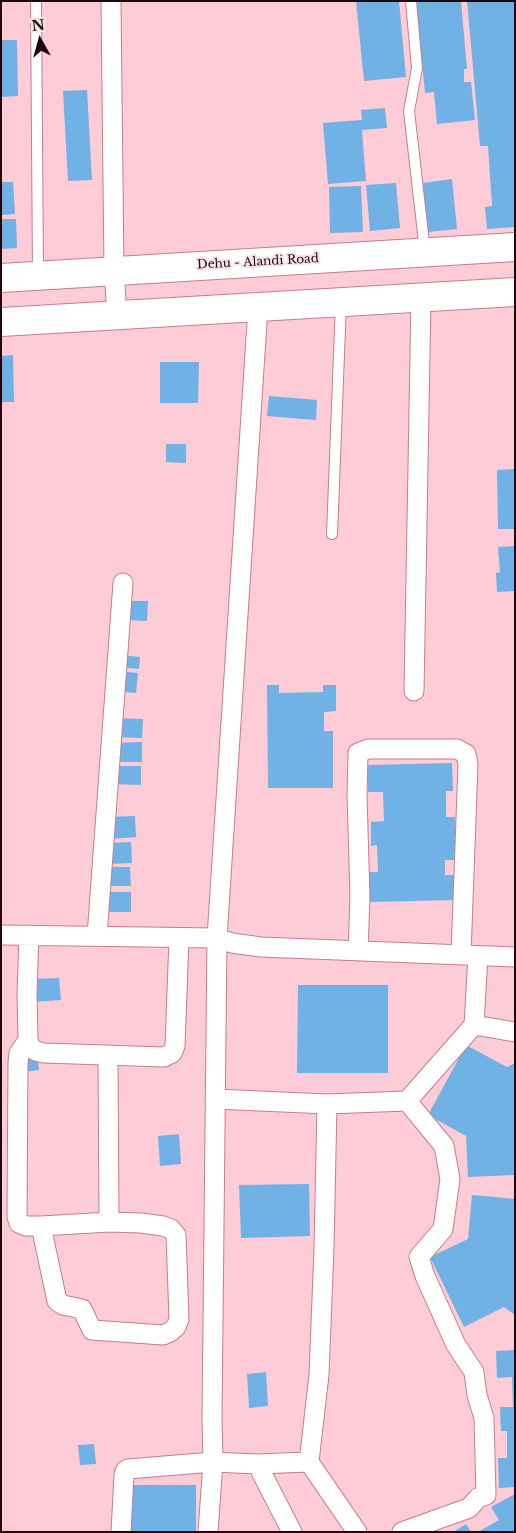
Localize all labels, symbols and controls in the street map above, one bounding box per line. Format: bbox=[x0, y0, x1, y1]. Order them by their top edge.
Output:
north arrow bbox=[15, 15, 65, 65]
text: N bbox=[31, 15, 46, 35]
street label: Dehu - Alandi Road bbox=[197, 252, 319, 272]

